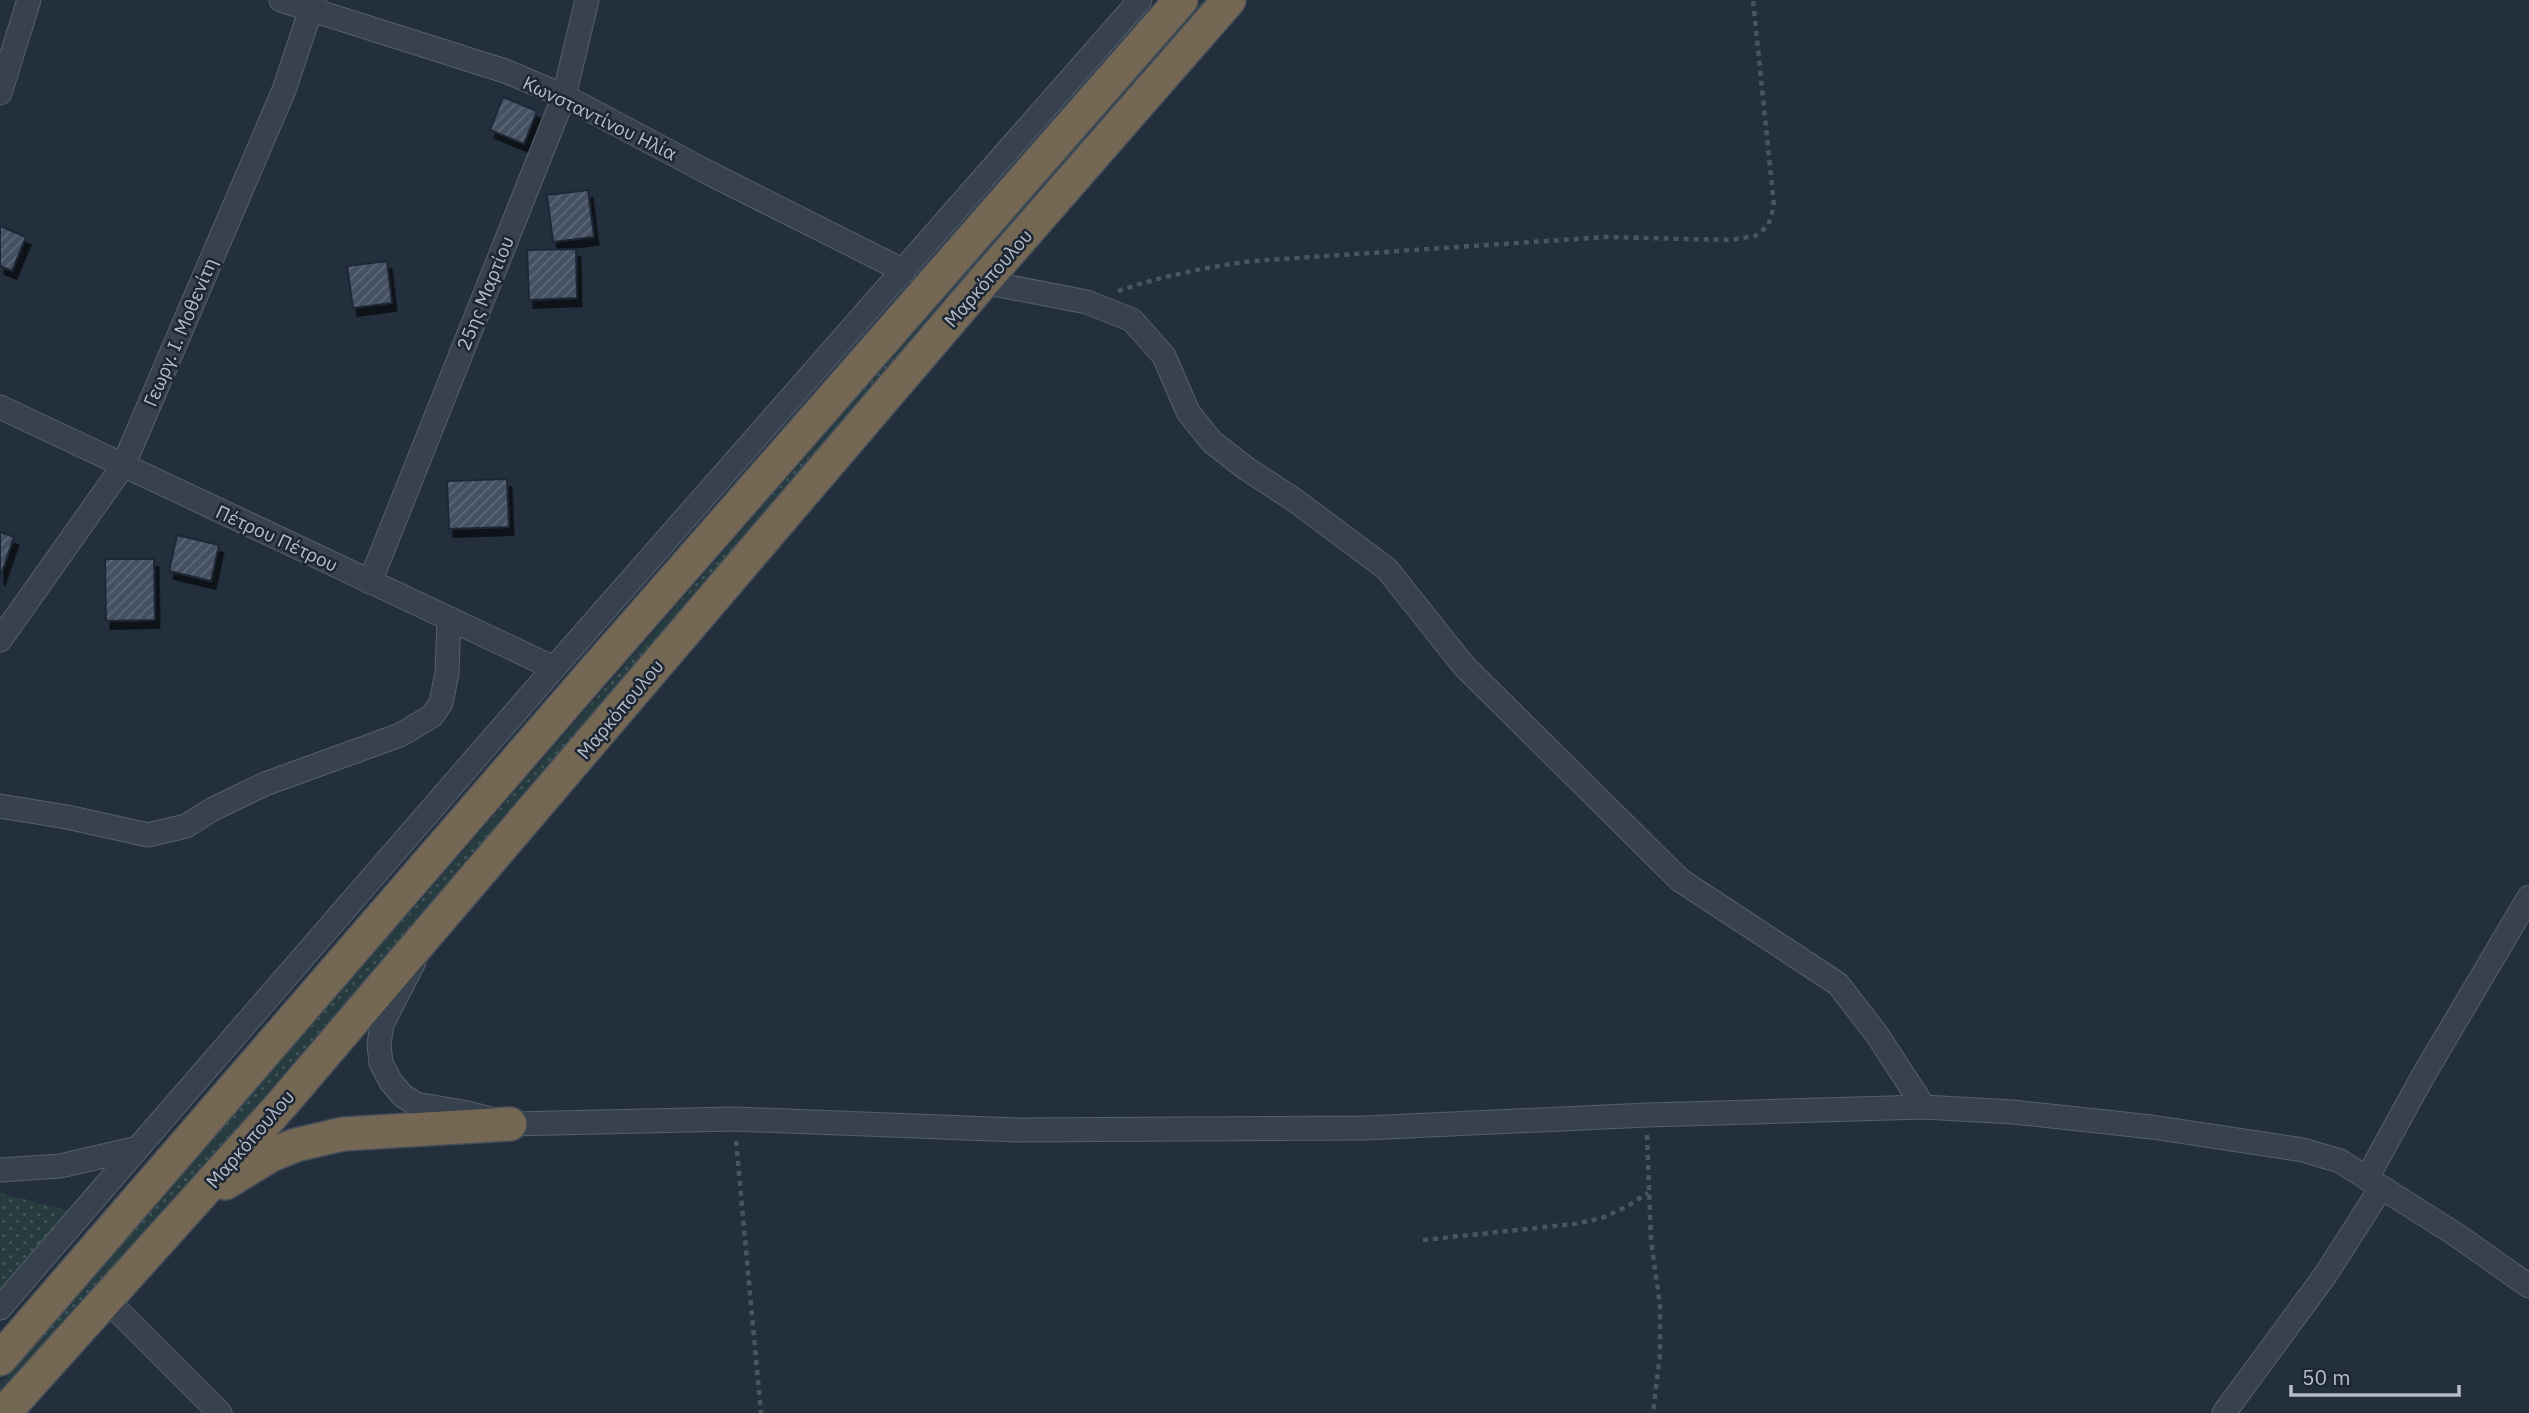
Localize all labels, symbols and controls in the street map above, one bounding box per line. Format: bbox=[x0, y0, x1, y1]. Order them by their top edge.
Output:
street label: Κωνσταντίνου Ηλία bbox=[519, 70, 681, 166]
street label: Μαρκόπουλου bbox=[939, 224, 1037, 332]
street label: 25ης Μαρτίου bbox=[451, 232, 519, 354]
street label: Γεωργ. Ι. Μοθενίτη bbox=[138, 254, 222, 410]
street label: Πέτρου Πέτρου bbox=[212, 499, 342, 577]
street label: Μαρκόπουλου bbox=[571, 654, 669, 764]
street label: Μαρκόπουλου bbox=[201, 1085, 299, 1193]
scale bar bbox=[2291, 1354, 2459, 1398]
text: 50 m bbox=[2302, 1363, 2351, 1391]

